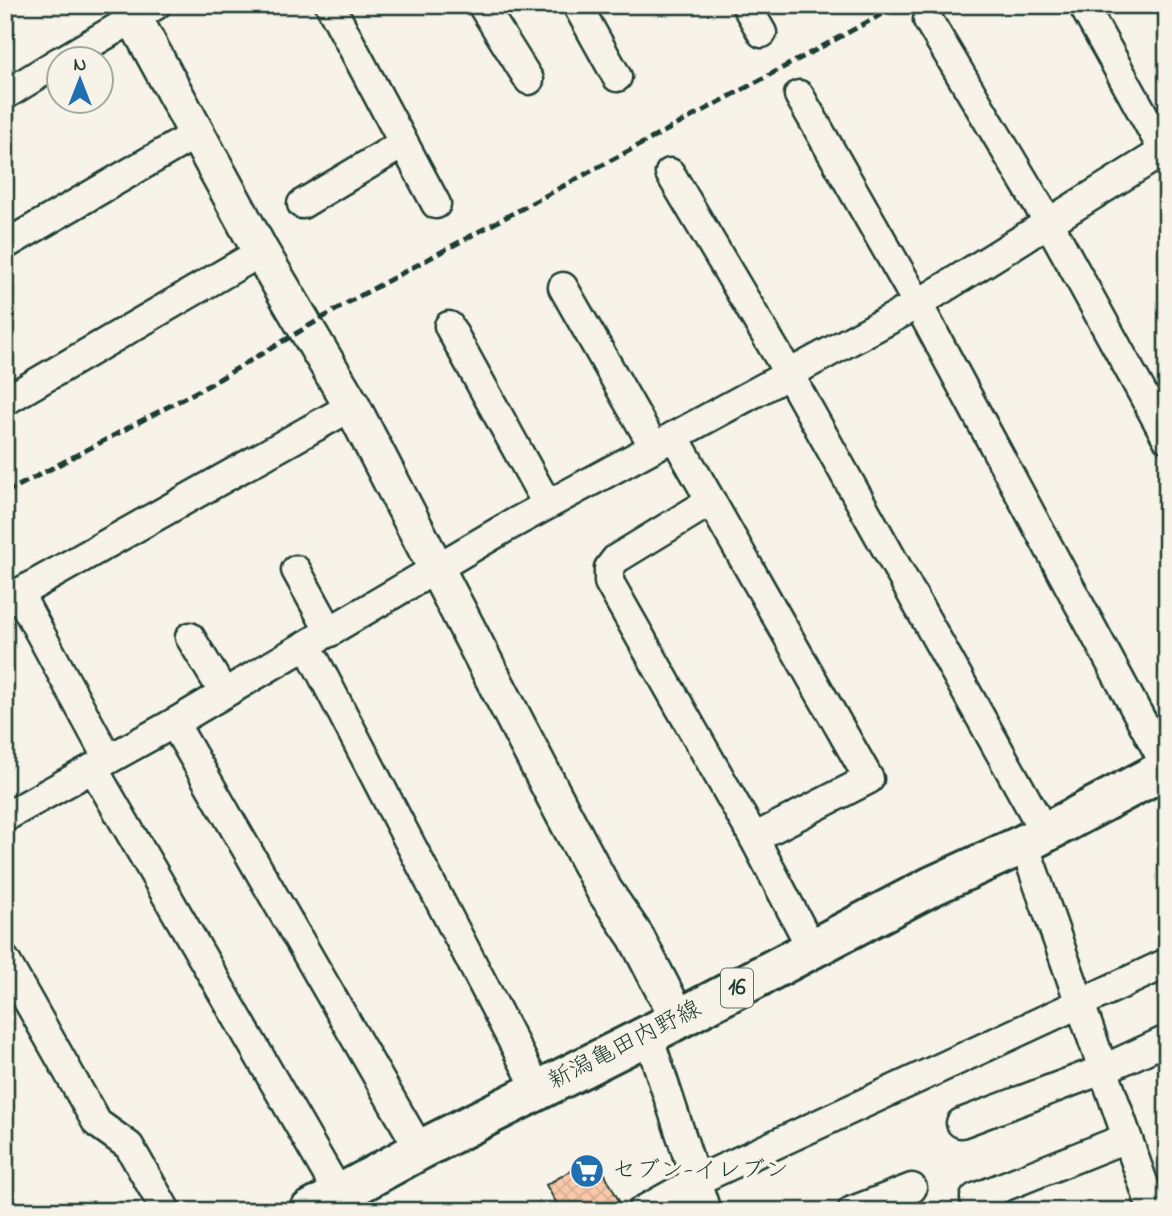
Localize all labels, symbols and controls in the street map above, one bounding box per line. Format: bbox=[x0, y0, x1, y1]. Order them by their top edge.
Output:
north arrow bbox=[46, 46, 116, 116]
text: N bbox=[74, 52, 87, 79]
road number: 16 bbox=[721, 968, 753, 1007]
street label: 新潟亀田内野線 bbox=[542, 992, 708, 1100]
supermarket icon: セブン-イレブン bbox=[568, 1152, 606, 1190]
place label: セブン-イレブン bbox=[612, 1154, 789, 1189]

